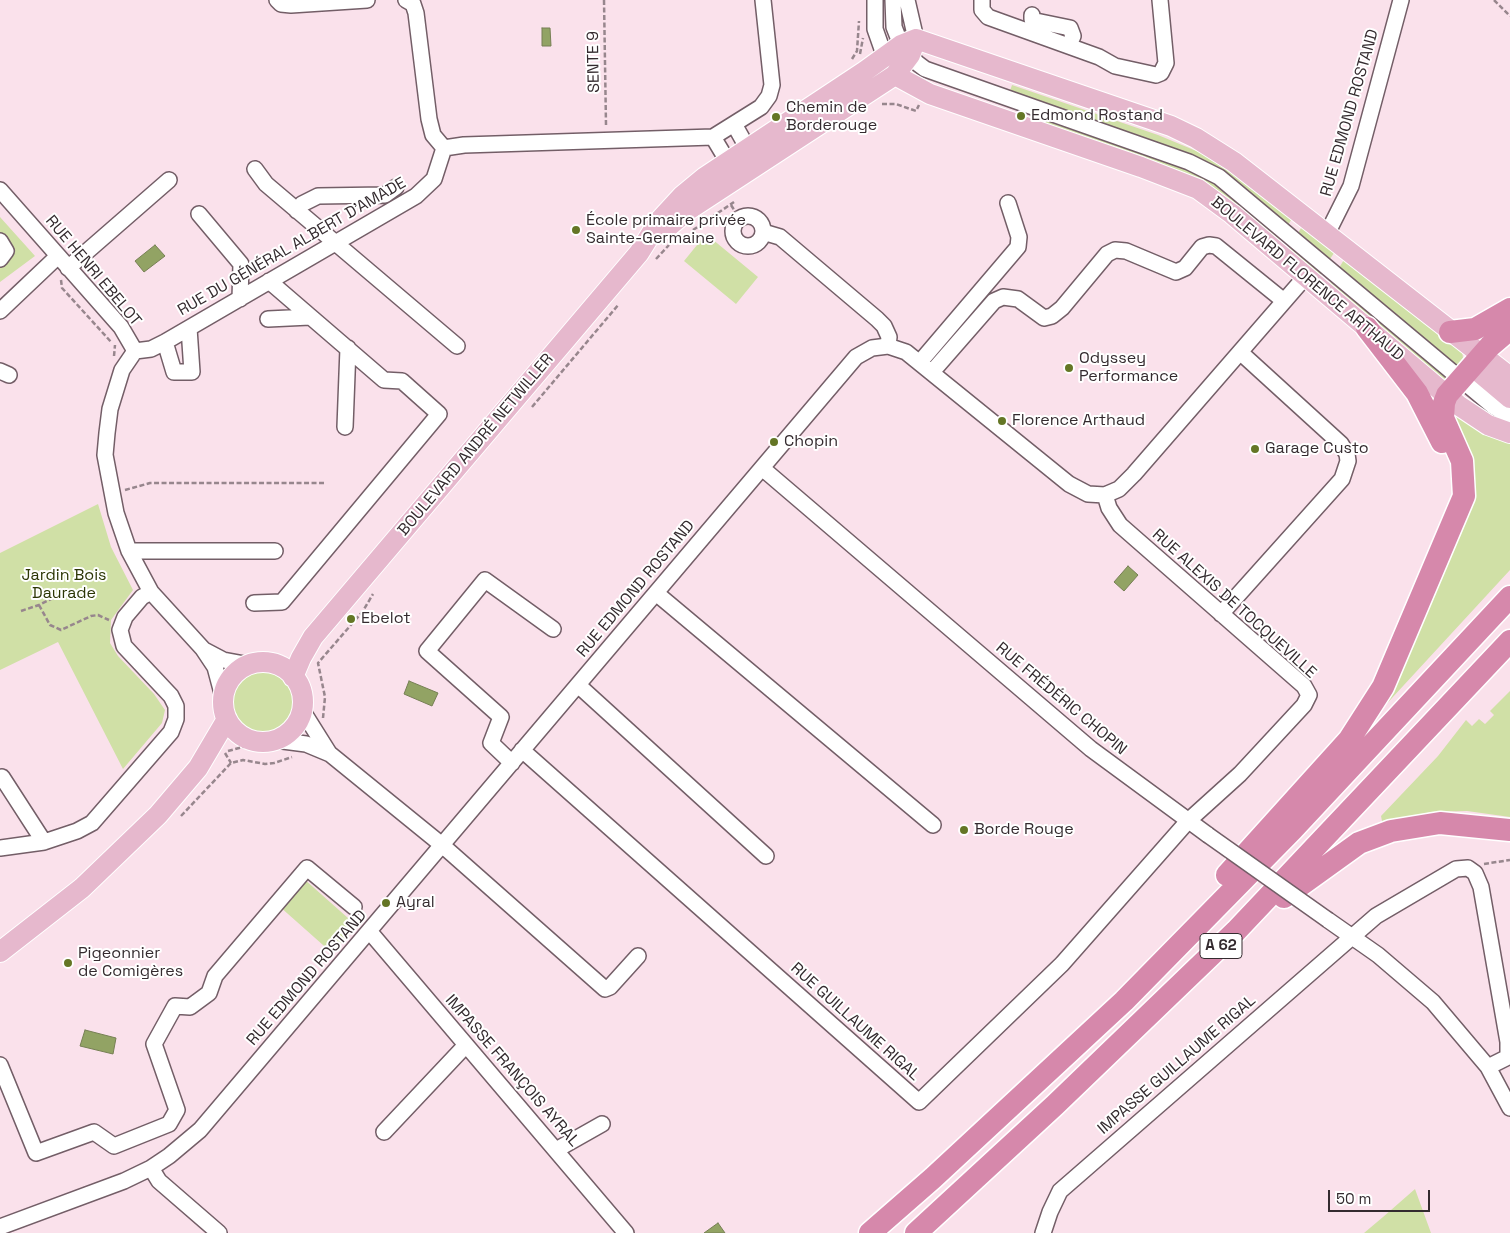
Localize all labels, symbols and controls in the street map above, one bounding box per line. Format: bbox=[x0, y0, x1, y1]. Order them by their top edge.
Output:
street label: RUE EDMOND ROSTAND bbox=[1317, 27, 1383, 199]
street label: SENTE 9 bbox=[584, 31, 604, 93]
place label: Chemin de Borderouge bbox=[786, 98, 877, 136]
place label: Edmond Rostand bbox=[1031, 106, 1163, 126]
marker: Edmond Rostand bbox=[1015, 110, 1027, 122]
marker: Chemin de Borderouge bbox=[770, 111, 782, 123]
street label: RUE DU GÉNÉRAL ALBERT D'AMADE bbox=[175, 174, 409, 320]
street label: BOULEVARD FLORENCE ARTHAUD bbox=[1207, 193, 1407, 365]
place label: École primaire privée Sainte-Germaine bbox=[586, 211, 746, 249]
street label: RUE HENRI EBELOT bbox=[41, 212, 145, 330]
marker: École primaire privée Sainte-Germaine bbox=[570, 224, 582, 236]
place label: Odyssey Performance bbox=[1079, 349, 1178, 387]
street label: BOULEVARD ANDRÉ NETWILLER bbox=[394, 350, 558, 540]
marker: Odyssey Performance bbox=[1063, 362, 1075, 374]
place label: Florence Arthaud bbox=[1012, 411, 1145, 431]
marker: Florence Arthaud bbox=[996, 415, 1008, 427]
place label: Chopin bbox=[784, 432, 838, 452]
marker: Chopin bbox=[768, 436, 780, 448]
place label: Garage Custo bbox=[1265, 439, 1369, 459]
marker: Garage Custo bbox=[1249, 443, 1261, 455]
street label: RUE EDMOND ROSTAND bbox=[573, 517, 699, 661]
street label: RUE ALEXIS DE TOCQUEVILLE bbox=[1148, 525, 1320, 683]
park label: Jardin Bois Daurade bbox=[21, 566, 107, 604]
place label: Ebelot bbox=[361, 609, 411, 629]
marker: Ebelot bbox=[345, 613, 357, 625]
street label: RUE FRÉDÉRIC CHOPIN bbox=[992, 639, 1130, 759]
place label: Borde Rouge bbox=[974, 820, 1074, 840]
marker: Borde Rouge bbox=[958, 824, 970, 836]
place label: Ayral bbox=[396, 893, 435, 913]
marker: Ayral bbox=[380, 897, 392, 909]
street label: RUE EDMOND ROSTAND bbox=[243, 906, 371, 1050]
road number: A 62 bbox=[1200, 934, 1242, 958]
place label: Pigeonnier de Comigères bbox=[78, 944, 183, 982]
marker: Pigeonnier de Comigères bbox=[62, 957, 74, 969]
street label: RUE GUILLAUME RIGAL bbox=[786, 959, 924, 1085]
street label: IMPASSE FRANÇOIS AYRAL bbox=[441, 991, 583, 1151]
street label: IMPASSE GUILLAUME RIGAL bbox=[1094, 991, 1260, 1139]
scale bar bbox=[1330, 1180, 1432, 1212]
text: 50 m bbox=[1336, 1189, 1371, 1208]

